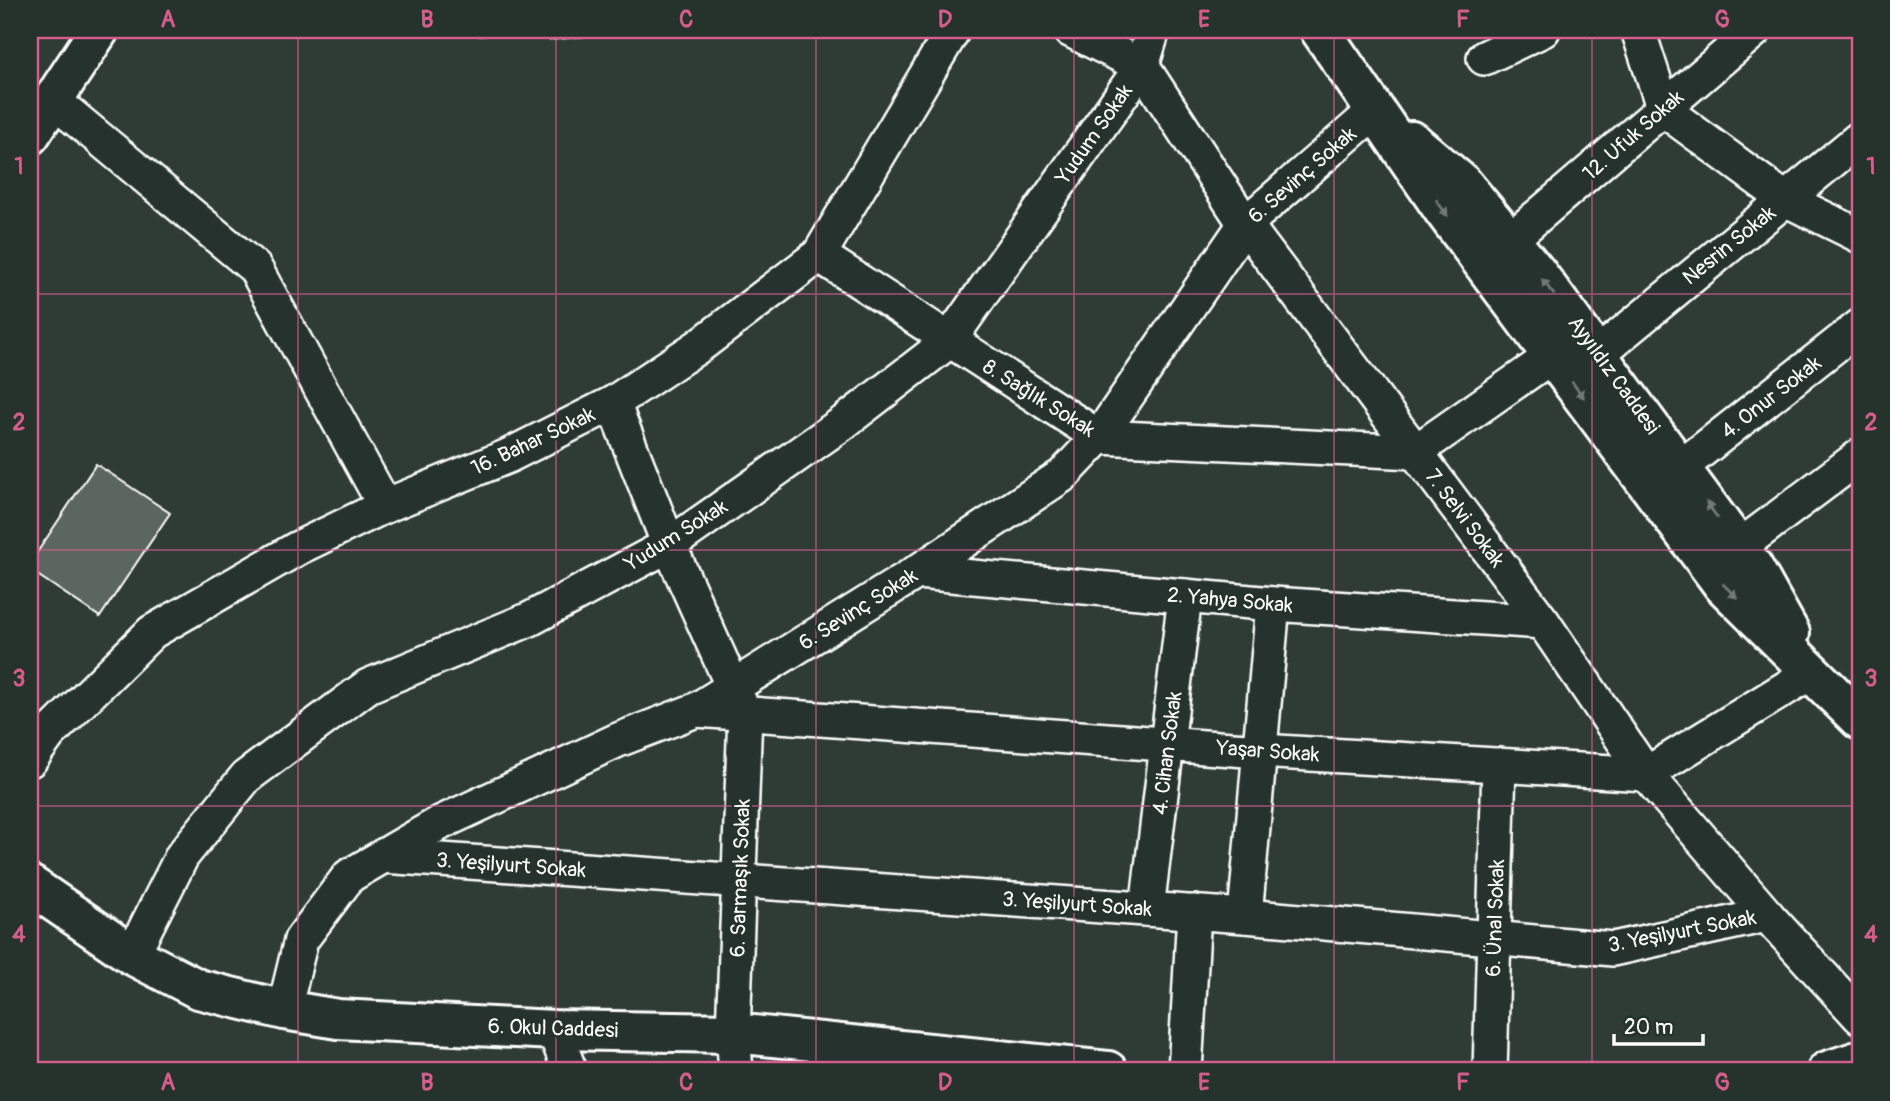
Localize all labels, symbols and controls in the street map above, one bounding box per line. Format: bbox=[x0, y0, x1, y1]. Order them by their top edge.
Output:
text: A bbox=[161, 5, 176, 34]
text: B bbox=[420, 5, 434, 34]
text: C bbox=[679, 5, 693, 34]
text: D bbox=[938, 5, 952, 34]
text: E bbox=[1198, 5, 1210, 34]
text: F bbox=[1456, 5, 1470, 34]
text: G bbox=[1714, 5, 1730, 34]
street label: Yudum Sokak bbox=[1049, 79, 1139, 191]
street label: 12. Ufuk Sokak bbox=[1577, 84, 1690, 187]
street label: 6. Sevinç Sokak bbox=[1242, 121, 1362, 230]
text: 1 bbox=[15, 152, 24, 181]
text: 1 bbox=[1867, 152, 1876, 181]
one-way arrow bbox=[1435, 199, 1449, 217]
street label: Nesrin Sokak bbox=[1677, 199, 1782, 291]
one-way arrow bbox=[1542, 278, 1556, 296]
street label: Ayyıldız Caddesi bbox=[1562, 311, 1666, 440]
street label: 4. Onur Sokak bbox=[1716, 350, 1827, 445]
street label: 8. Sağlık Sokak bbox=[978, 353, 1100, 444]
one-way arrow bbox=[1570, 381, 1584, 399]
street label: 16. Bahar Sokak bbox=[467, 401, 600, 482]
text: 2 bbox=[13, 408, 26, 437]
text: 2 bbox=[1865, 408, 1878, 437]
street label: 7. Selvi Sokak bbox=[1419, 464, 1511, 573]
street label: Yudum Sokak bbox=[619, 493, 733, 578]
one-way arrow bbox=[1705, 501, 1719, 519]
street label: 6. Sevinç Sokak bbox=[794, 562, 923, 657]
street label: 2. Yahya Sokak bbox=[1166, 582, 1294, 619]
one-way arrow bbox=[1721, 582, 1737, 599]
text: 3 bbox=[13, 664, 25, 693]
text: 3 bbox=[1865, 664, 1877, 693]
street label: 4. Cihan Sokak bbox=[1147, 690, 1188, 816]
street label: Yaşar Sokak bbox=[1215, 734, 1321, 769]
street label: 6. Sarmaşık Sokak bbox=[724, 798, 757, 958]
street label: 3. Yeşilyurt Sokak bbox=[435, 847, 587, 884]
street label: 6. Ünal Sokak bbox=[1480, 859, 1511, 977]
street label: 3. Yeşilyurt Sokak bbox=[1001, 886, 1153, 923]
street label: 3. Yeşilyurt Sokak bbox=[1606, 904, 1759, 959]
text: 4 bbox=[12, 920, 26, 949]
text: 4 bbox=[1864, 920, 1878, 949]
scale bar bbox=[1614, 1003, 1703, 1047]
street label: 6. Okul Caddesi bbox=[487, 1013, 619, 1044]
text: 20 m bbox=[1624, 1014, 1673, 1041]
text: A bbox=[161, 1068, 176, 1097]
text: B bbox=[420, 1068, 434, 1097]
text: C bbox=[679, 1068, 693, 1097]
text: D bbox=[938, 1068, 952, 1097]
text: E bbox=[1198, 1068, 1210, 1097]
text: F bbox=[1456, 1068, 1470, 1097]
text: G bbox=[1714, 1068, 1730, 1097]

